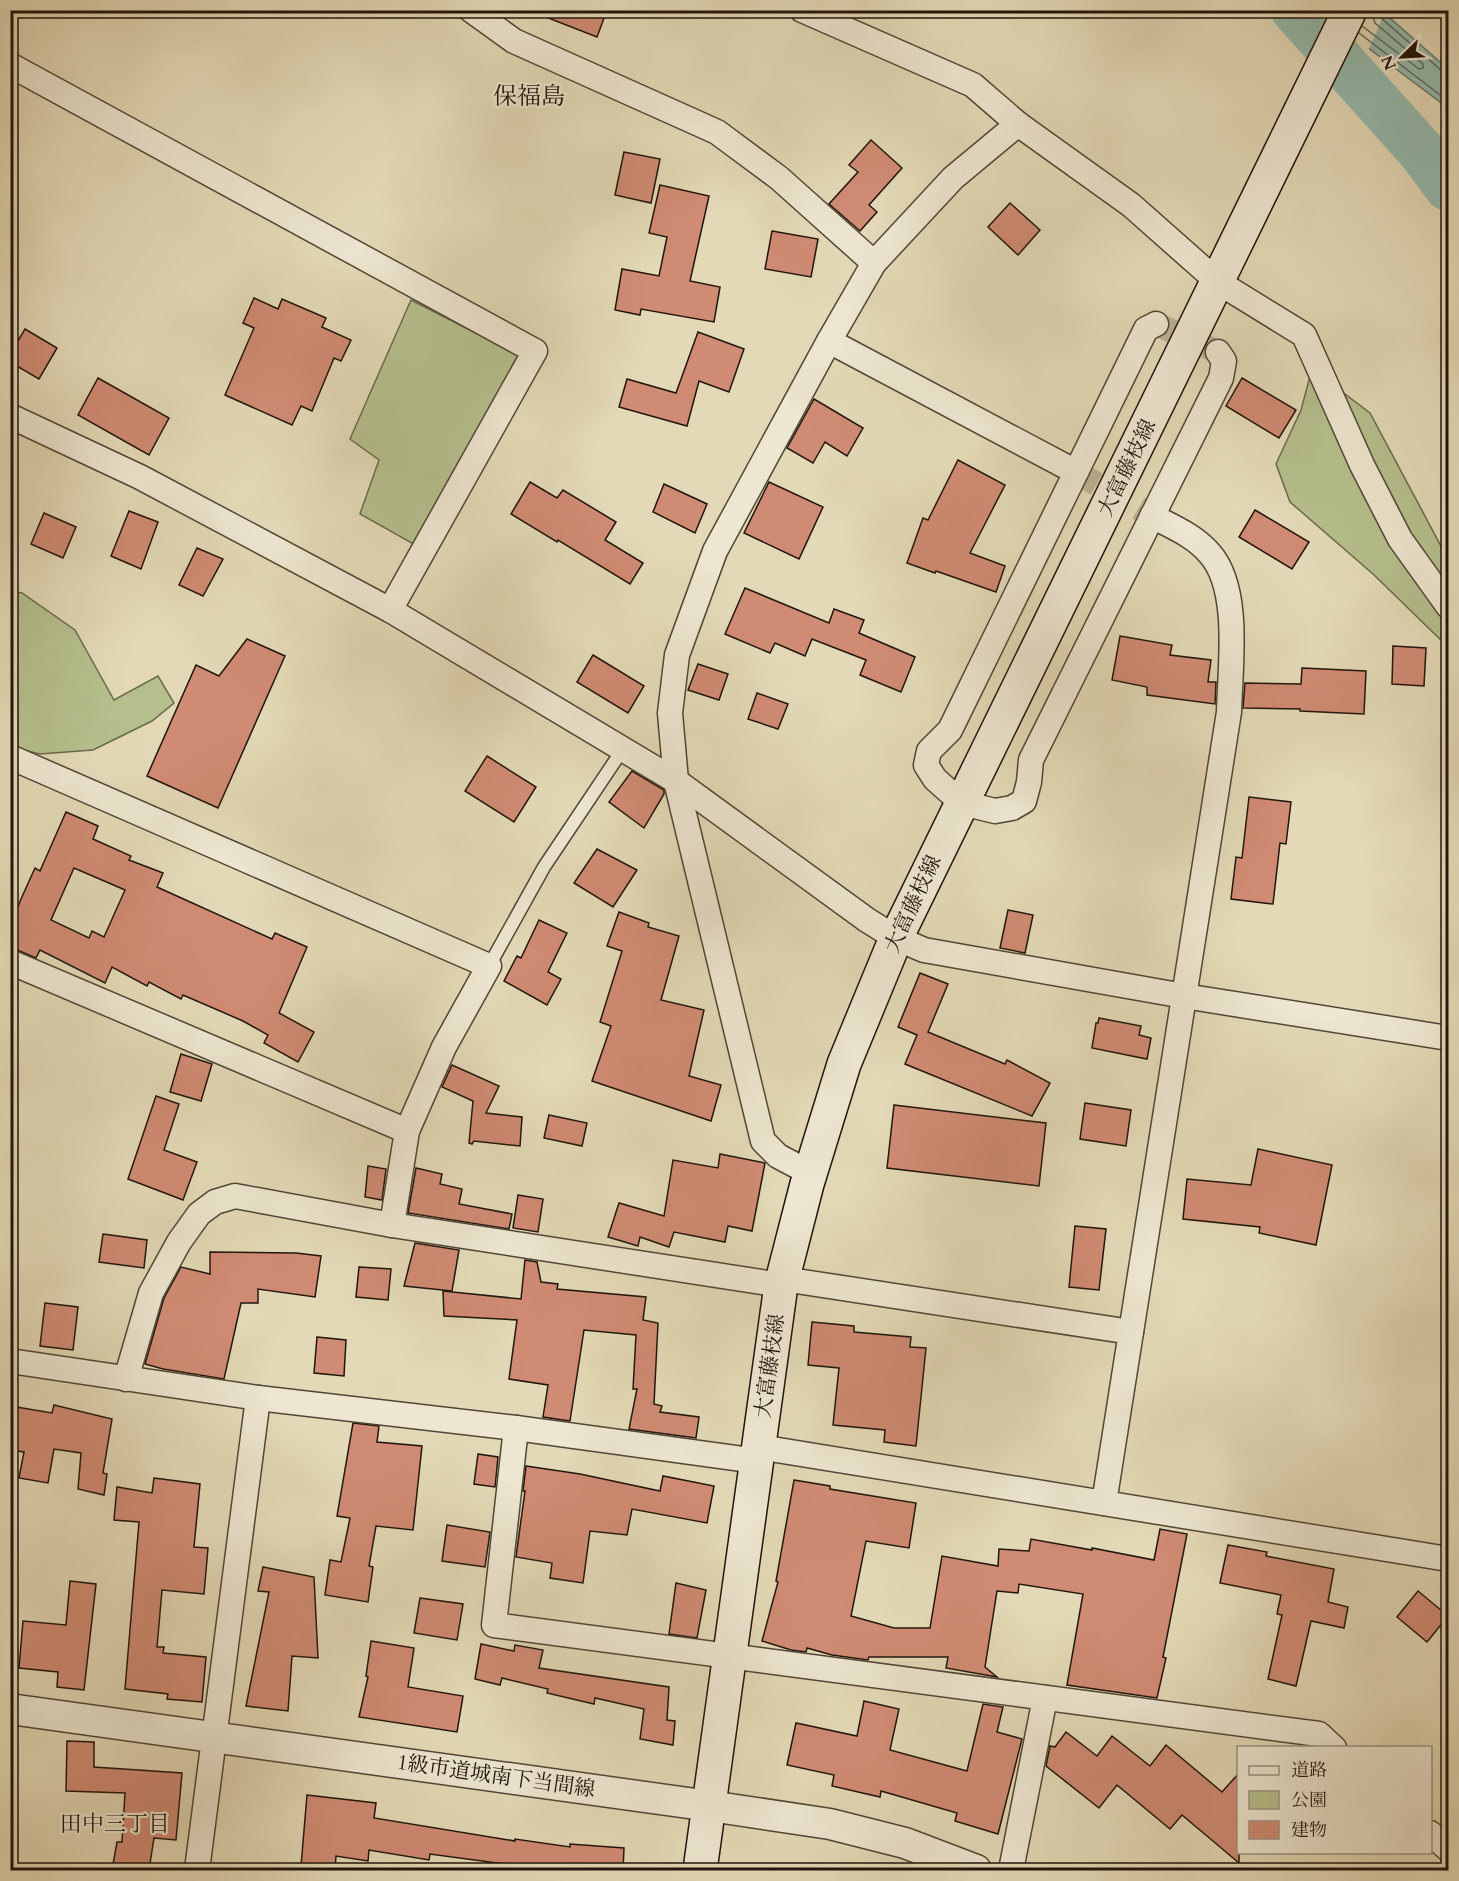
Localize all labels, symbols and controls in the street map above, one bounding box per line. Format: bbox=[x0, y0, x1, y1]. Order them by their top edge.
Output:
north arrow bbox=[1372, 27, 1432, 87]
text: N bbox=[1376, 52, 1402, 74]
district label: 保福島 bbox=[493, 80, 565, 113]
street label: 大富藤枝線 bbox=[1091, 414, 1163, 522]
street label: 大富藤枝線 bbox=[878, 850, 948, 958]
street label: 大富藤枝線 bbox=[748, 1312, 792, 1420]
legend bbox=[1237, 1746, 1432, 1854]
street label: 1級市道城南下当間線 bbox=[395, 1748, 597, 1804]
text: 道路 bbox=[1291, 1758, 1327, 1783]
text: 公園 bbox=[1291, 1788, 1327, 1813]
district label: 田中三丁目 bbox=[60, 1809, 170, 1839]
text: 建物 bbox=[1291, 1818, 1327, 1843]

